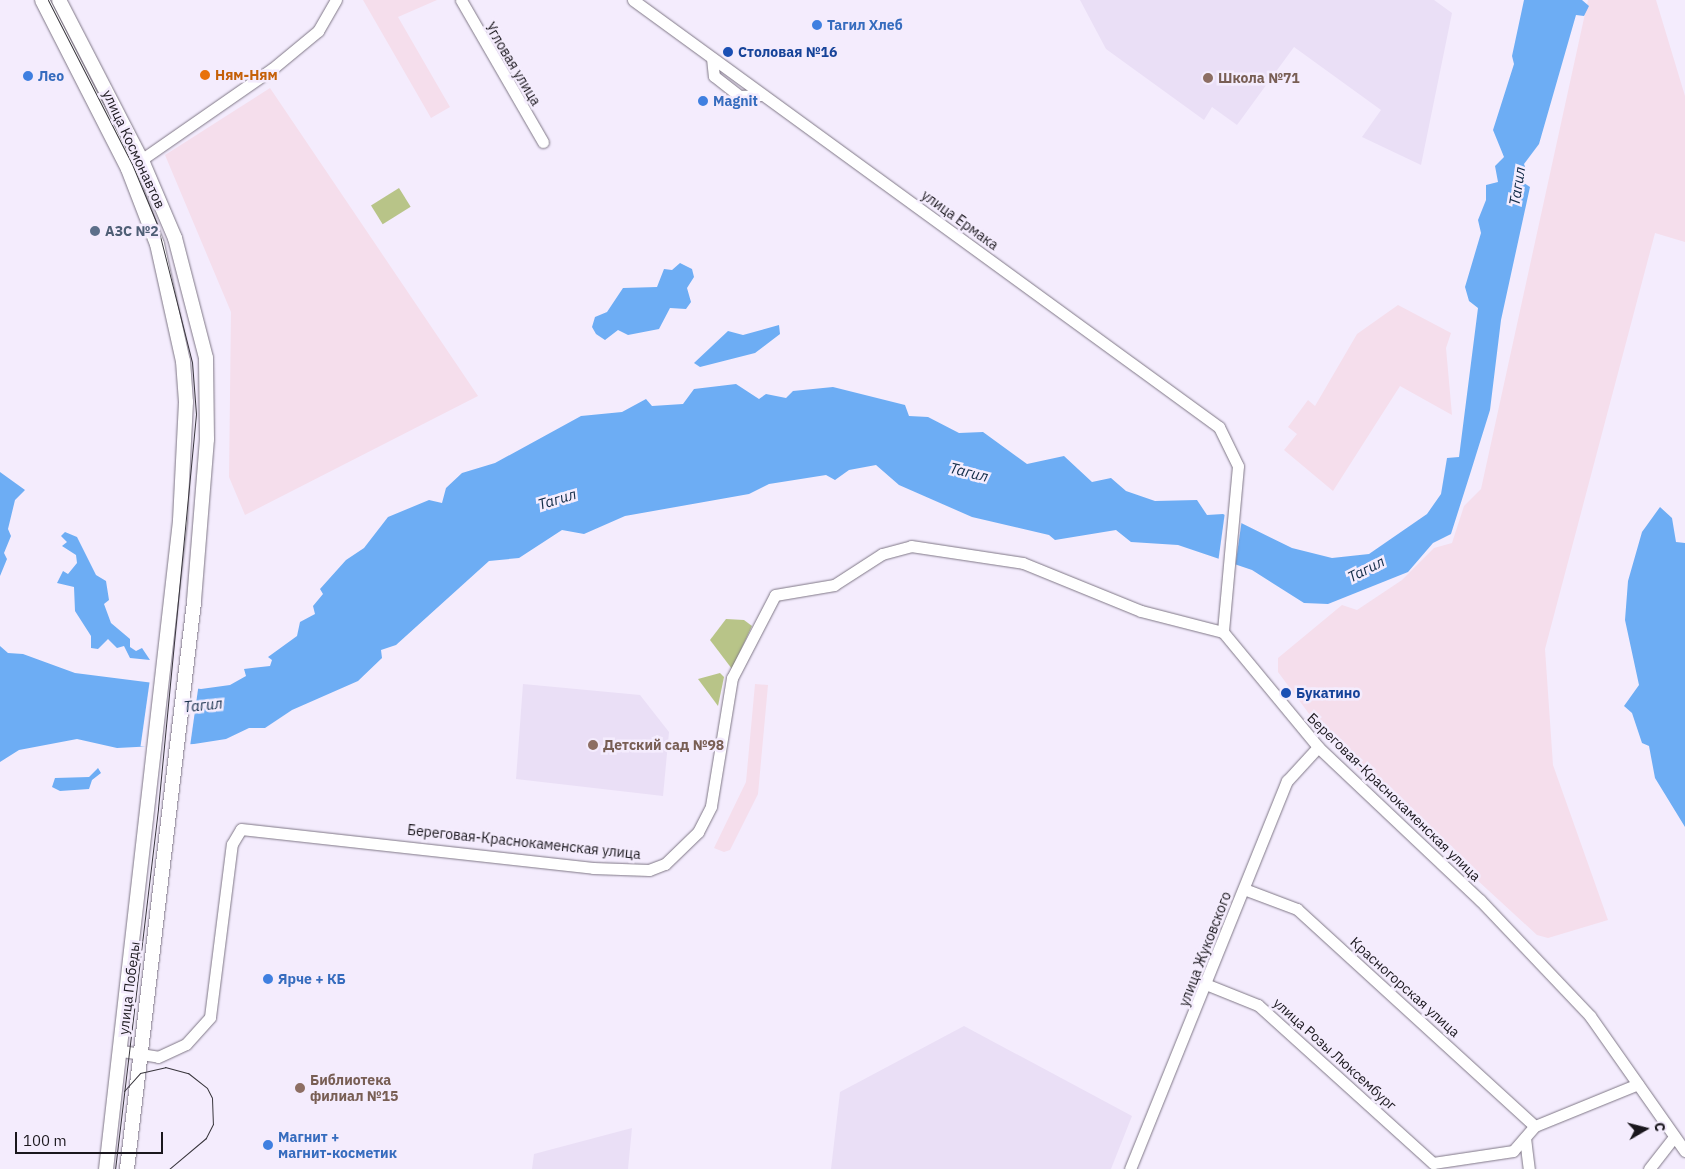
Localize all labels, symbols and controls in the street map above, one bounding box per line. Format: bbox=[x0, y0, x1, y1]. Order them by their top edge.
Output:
place label: Тагил Хлеб bbox=[827, 17, 903, 33]
street label: Угловая улица bbox=[482, 19, 544, 109]
marker: Тагил Хлеб bbox=[811, 19, 823, 31]
place label: Столовая №16 bbox=[738, 44, 837, 60]
marker: Столовая №16 bbox=[722, 46, 734, 58]
place label: Ням-Ням bbox=[215, 67, 278, 83]
place label: Лео bbox=[38, 68, 64, 84]
marker: Ням-Ням bbox=[199, 69, 211, 81]
marker: Лео bbox=[22, 70, 34, 82]
place label: Школа №71 bbox=[1218, 70, 1300, 86]
marker: Школа №71 bbox=[1202, 72, 1214, 84]
street label: улица Космонавтов bbox=[99, 87, 169, 211]
place label: Magnit bbox=[713, 93, 758, 109]
marker: Magnit bbox=[697, 95, 709, 107]
water label: Тагил bbox=[1505, 165, 1529, 207]
street label: улица Ермака bbox=[918, 187, 1002, 253]
place label: АЗС №2 bbox=[105, 223, 159, 239]
marker: АЗС №2 bbox=[89, 225, 101, 237]
water label: Тагил bbox=[948, 459, 990, 485]
water label: Тагил bbox=[536, 485, 578, 513]
water label: Тагил bbox=[1344, 552, 1388, 586]
place label: Букатино bbox=[1296, 685, 1360, 701]
marker: Букатино bbox=[1280, 687, 1292, 699]
water label: Тагил bbox=[183, 694, 223, 716]
street label: Береговая-Краснокаменская улица bbox=[1304, 709, 1484, 885]
place label: Детский сад №98 bbox=[603, 737, 724, 753]
marker: Детский сад №98 bbox=[587, 739, 599, 751]
street label: Береговая-Краснокаменская улица bbox=[406, 821, 642, 863]
street label: улица Жуковского bbox=[1175, 889, 1235, 1009]
street label: Красногорская улица bbox=[1347, 933, 1463, 1041]
street label: улица Победы bbox=[115, 940, 143, 1036]
place label: Ярче + КБ bbox=[278, 971, 346, 987]
marker: Ярче + КБ bbox=[262, 973, 274, 985]
street label: улица Розы Люксембург bbox=[1270, 994, 1400, 1114]
place label: Библиотека филиал №15 bbox=[310, 1072, 398, 1104]
marker: Библиотека филиал №15 bbox=[294, 1082, 306, 1094]
north arrow bbox=[1620, 1104, 1670, 1154]
text: С bbox=[1650, 1121, 1669, 1133]
scale bar bbox=[18, 1122, 165, 1154]
place label: Магнит + магнит-косметик bbox=[278, 1129, 397, 1162]
text: 100 m bbox=[23, 1131, 67, 1150]
marker: Магнит + магнит-косметик bbox=[262, 1139, 274, 1151]

